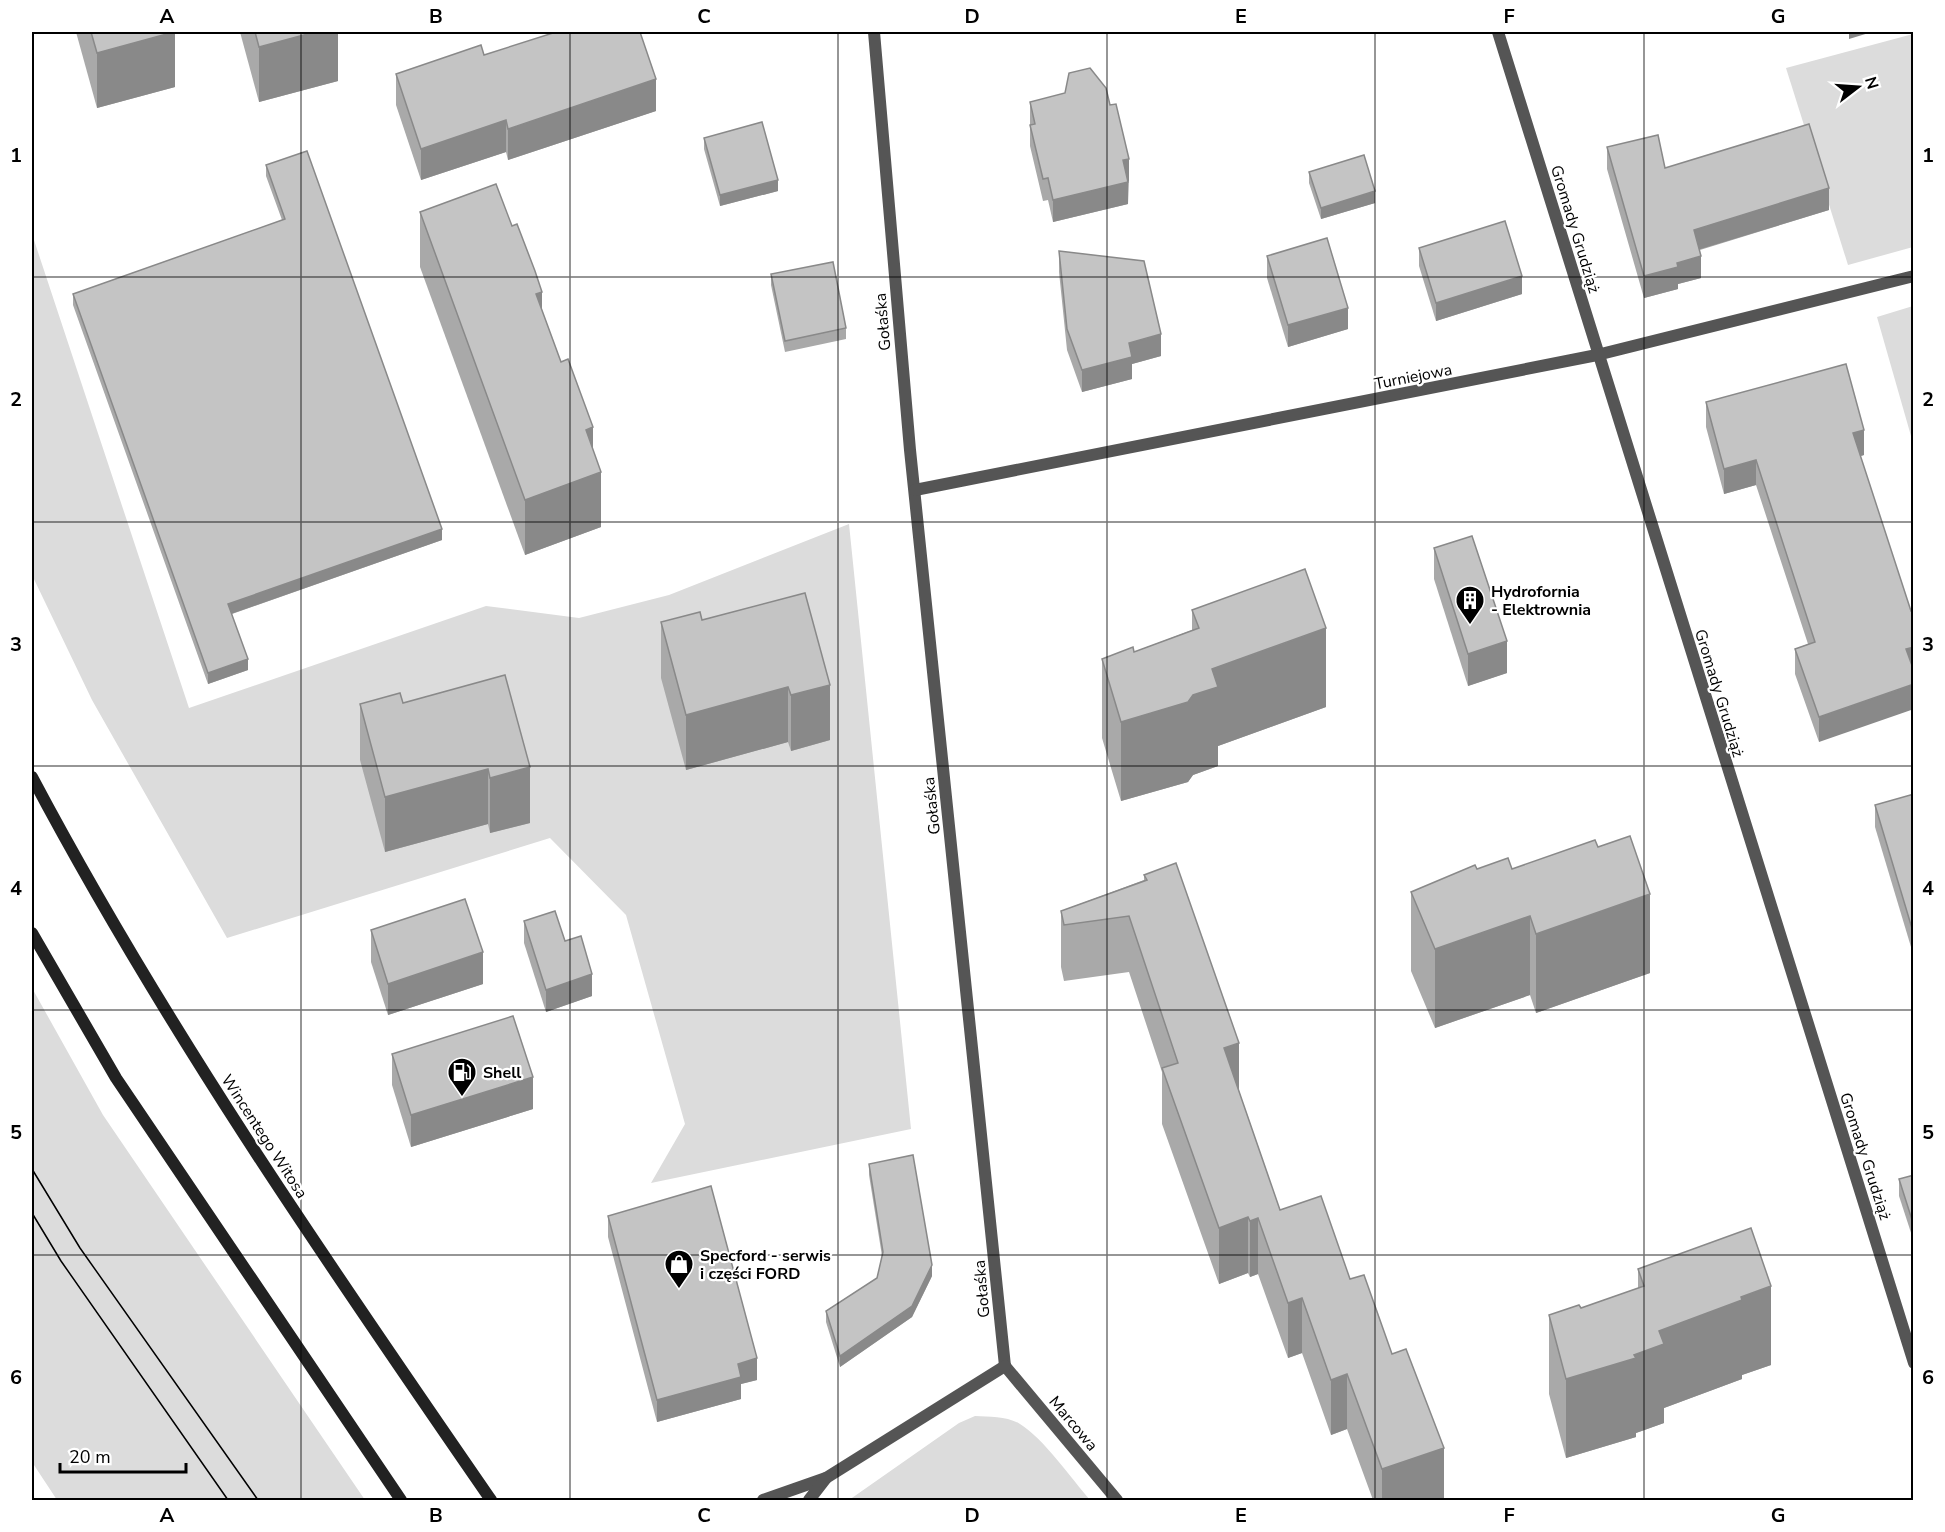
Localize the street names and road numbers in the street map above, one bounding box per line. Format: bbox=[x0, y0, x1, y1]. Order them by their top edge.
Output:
street label: Gromady Grudziąż bbox=[1545, 163, 1605, 296]
street label: Gołaśka bbox=[870, 292, 896, 352]
street label: Turniejowa bbox=[1372, 359, 1454, 395]
street label: Gromady Grudziąż bbox=[1689, 627, 1749, 760]
street label: Gołaśka bbox=[918, 776, 946, 836]
street label: Wincentego Witosa bbox=[216, 1070, 312, 1203]
street label: Gromady Grudziąż bbox=[1834, 1090, 1896, 1223]
street label: Gołaśka bbox=[969, 1259, 995, 1319]
street label: Marcowa bbox=[1044, 1391, 1103, 1456]

